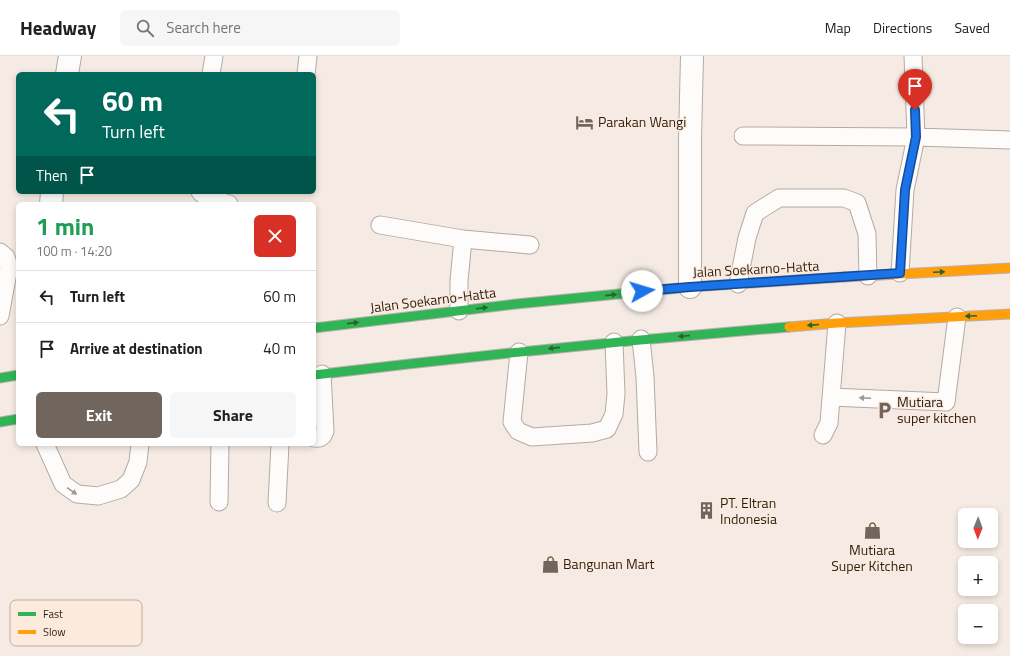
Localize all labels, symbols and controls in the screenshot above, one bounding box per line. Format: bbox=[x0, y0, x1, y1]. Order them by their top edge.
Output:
search box bbox=[120, 10, 400, 46]
text: Headway bbox=[20, 13, 96, 42]
text: Search here bbox=[166, 16, 241, 39]
icon: search bbox=[134, 17, 156, 39]
text: Map bbox=[825, 17, 851, 38]
text: Directions bbox=[873, 17, 932, 38]
text: Saved bbox=[954, 17, 990, 38]
pin bbox=[898, 69, 932, 110]
icon: arrive bbox=[904, 75, 926, 97]
text: 60 m bbox=[102, 79, 163, 122]
icon: left bbox=[36, 88, 88, 140]
place label: Parakan Wangi bbox=[598, 111, 686, 132]
hotel icon: Parakan Wangi bbox=[575, 112, 595, 132]
text: Turn left bbox=[102, 118, 165, 145]
text: Then bbox=[36, 164, 68, 187]
icon: arrive bbox=[76, 164, 98, 186]
text: 1 min bbox=[36, 208, 94, 244]
button: close bbox=[254, 215, 296, 257]
text: 100 m · 14:20 bbox=[36, 241, 112, 261]
street label: Jalan Soekarno-Hatta bbox=[692, 255, 820, 282]
one-way arrow bbox=[933, 268, 945, 275]
position arrow bbox=[621, 270, 663, 312]
street label: Jalan Soekarno-Hatta bbox=[369, 281, 497, 318]
text: Turn left bbox=[70, 285, 125, 308]
text: 60 m bbox=[263, 285, 296, 308]
icon: left bbox=[36, 286, 58, 308]
one-way arrow bbox=[605, 291, 617, 298]
one-way arrow bbox=[476, 305, 488, 312]
one-way arrow bbox=[964, 313, 977, 319]
one-way arrow bbox=[347, 320, 359, 326]
one-way arrow bbox=[807, 321, 819, 328]
one-way arrow bbox=[678, 332, 690, 339]
text: Arrive at destination bbox=[70, 337, 203, 360]
text: 40 m bbox=[263, 337, 296, 360]
icon: arrive bbox=[36, 338, 58, 360]
one-way arrow bbox=[548, 344, 560, 351]
place label: Mutiara super kitchen bbox=[897, 391, 976, 428]
button: Exit bbox=[36, 392, 162, 438]
button: Share bbox=[170, 392, 296, 438]
one-way arrow bbox=[859, 395, 871, 402]
parking icon: Mutiara super kitchen bbox=[874, 400, 894, 420]
one-way arrow bbox=[67, 487, 77, 495]
place label: PT. Eltran Indonesia bbox=[720, 492, 777, 529]
building icon: PT. Eltran Indonesia bbox=[697, 501, 717, 521]
north arrow bbox=[958, 508, 998, 548]
map controls bbox=[958, 508, 998, 644]
shop icon: Mutiara Super Kitchen bbox=[862, 520, 882, 540]
place label: Mutiara Super Kitchen bbox=[831, 539, 913, 576]
place label: Bangunan Mart bbox=[563, 553, 655, 574]
shop icon: Bangunan Mart bbox=[540, 554, 560, 574]
button: + bbox=[958, 556, 998, 596]
legend bbox=[10, 600, 142, 646]
button: − bbox=[958, 604, 998, 644]
text: Fast bbox=[43, 606, 63, 622]
text: Slow bbox=[43, 624, 66, 640]

